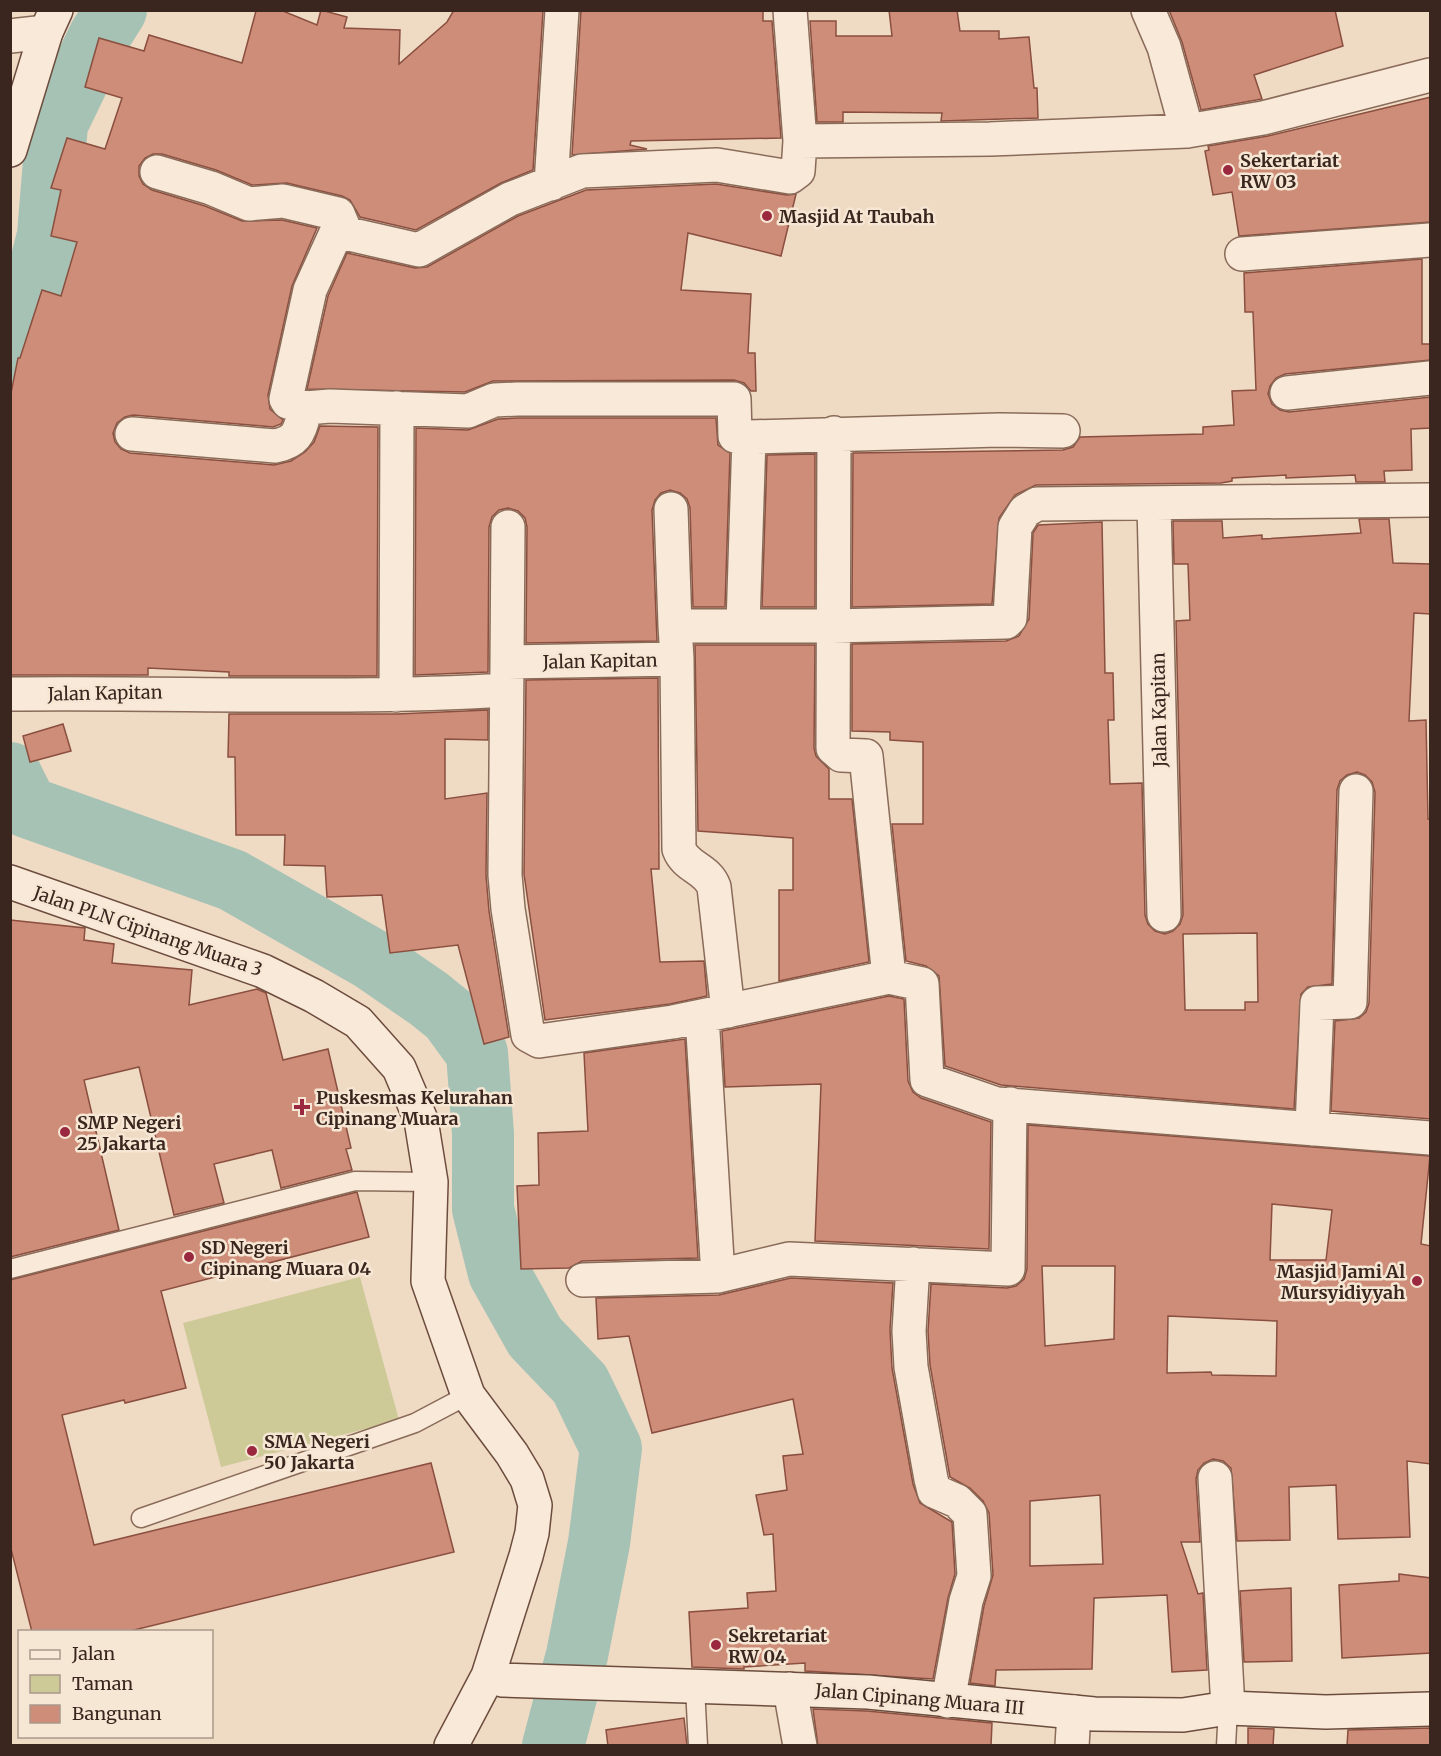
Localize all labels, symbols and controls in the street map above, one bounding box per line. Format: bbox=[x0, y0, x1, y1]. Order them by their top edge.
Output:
place label: Sekertariat RW 03 bbox=[1240, 149, 1340, 193]
marker: Sekertariat RW 03 bbox=[1221, 163, 1235, 177]
place label: Masjid At Taubah bbox=[779, 205, 934, 228]
marker: Masjid At Taubah bbox=[760, 209, 774, 223]
street label: Jalan Kapitan bbox=[541, 648, 658, 674]
street label: Jalan Kapitan bbox=[1146, 652, 1172, 769]
street label: Jalan Kapitan bbox=[46, 680, 163, 706]
street label: Jalan PLN Cipinang Muara 3 bbox=[30, 881, 266, 981]
place label: Puskesmas Kelurahan Cipinang Muara bbox=[316, 1086, 513, 1130]
marker: Puskesmas Kelurahan Cipinang Muara bbox=[293, 1098, 311, 1116]
place label: SMP Negeri 25 Jakarta bbox=[77, 1111, 181, 1155]
marker: SMP Negeri 25 Jakarta bbox=[58, 1125, 72, 1139]
place label: SD Negeri Cipinang Muara 04 bbox=[201, 1236, 371, 1280]
marker: SD Negeri Cipinang Muara 04 bbox=[182, 1250, 196, 1264]
place label: Masjid Jami Al Mursyidiyyah bbox=[1276, 1260, 1405, 1304]
marker: Masjid Jami Al Mursyidiyyah bbox=[1410, 1274, 1424, 1288]
place label: SMA Negeri 50 Jakarta bbox=[264, 1430, 370, 1474]
marker: SMA Negeri 50 Jakarta bbox=[245, 1444, 259, 1458]
place label: Sekretariat RW 04 bbox=[728, 1624, 828, 1668]
legend bbox=[18, 1630, 213, 1738]
marker: Sekretariat RW 04 bbox=[709, 1638, 723, 1652]
text: Jalan bbox=[71, 1642, 115, 1665]
text: Taman bbox=[72, 1672, 133, 1695]
street label: Jalan Cipinang Muara III bbox=[813, 1678, 1026, 1720]
text: Bangunan bbox=[72, 1702, 162, 1725]

